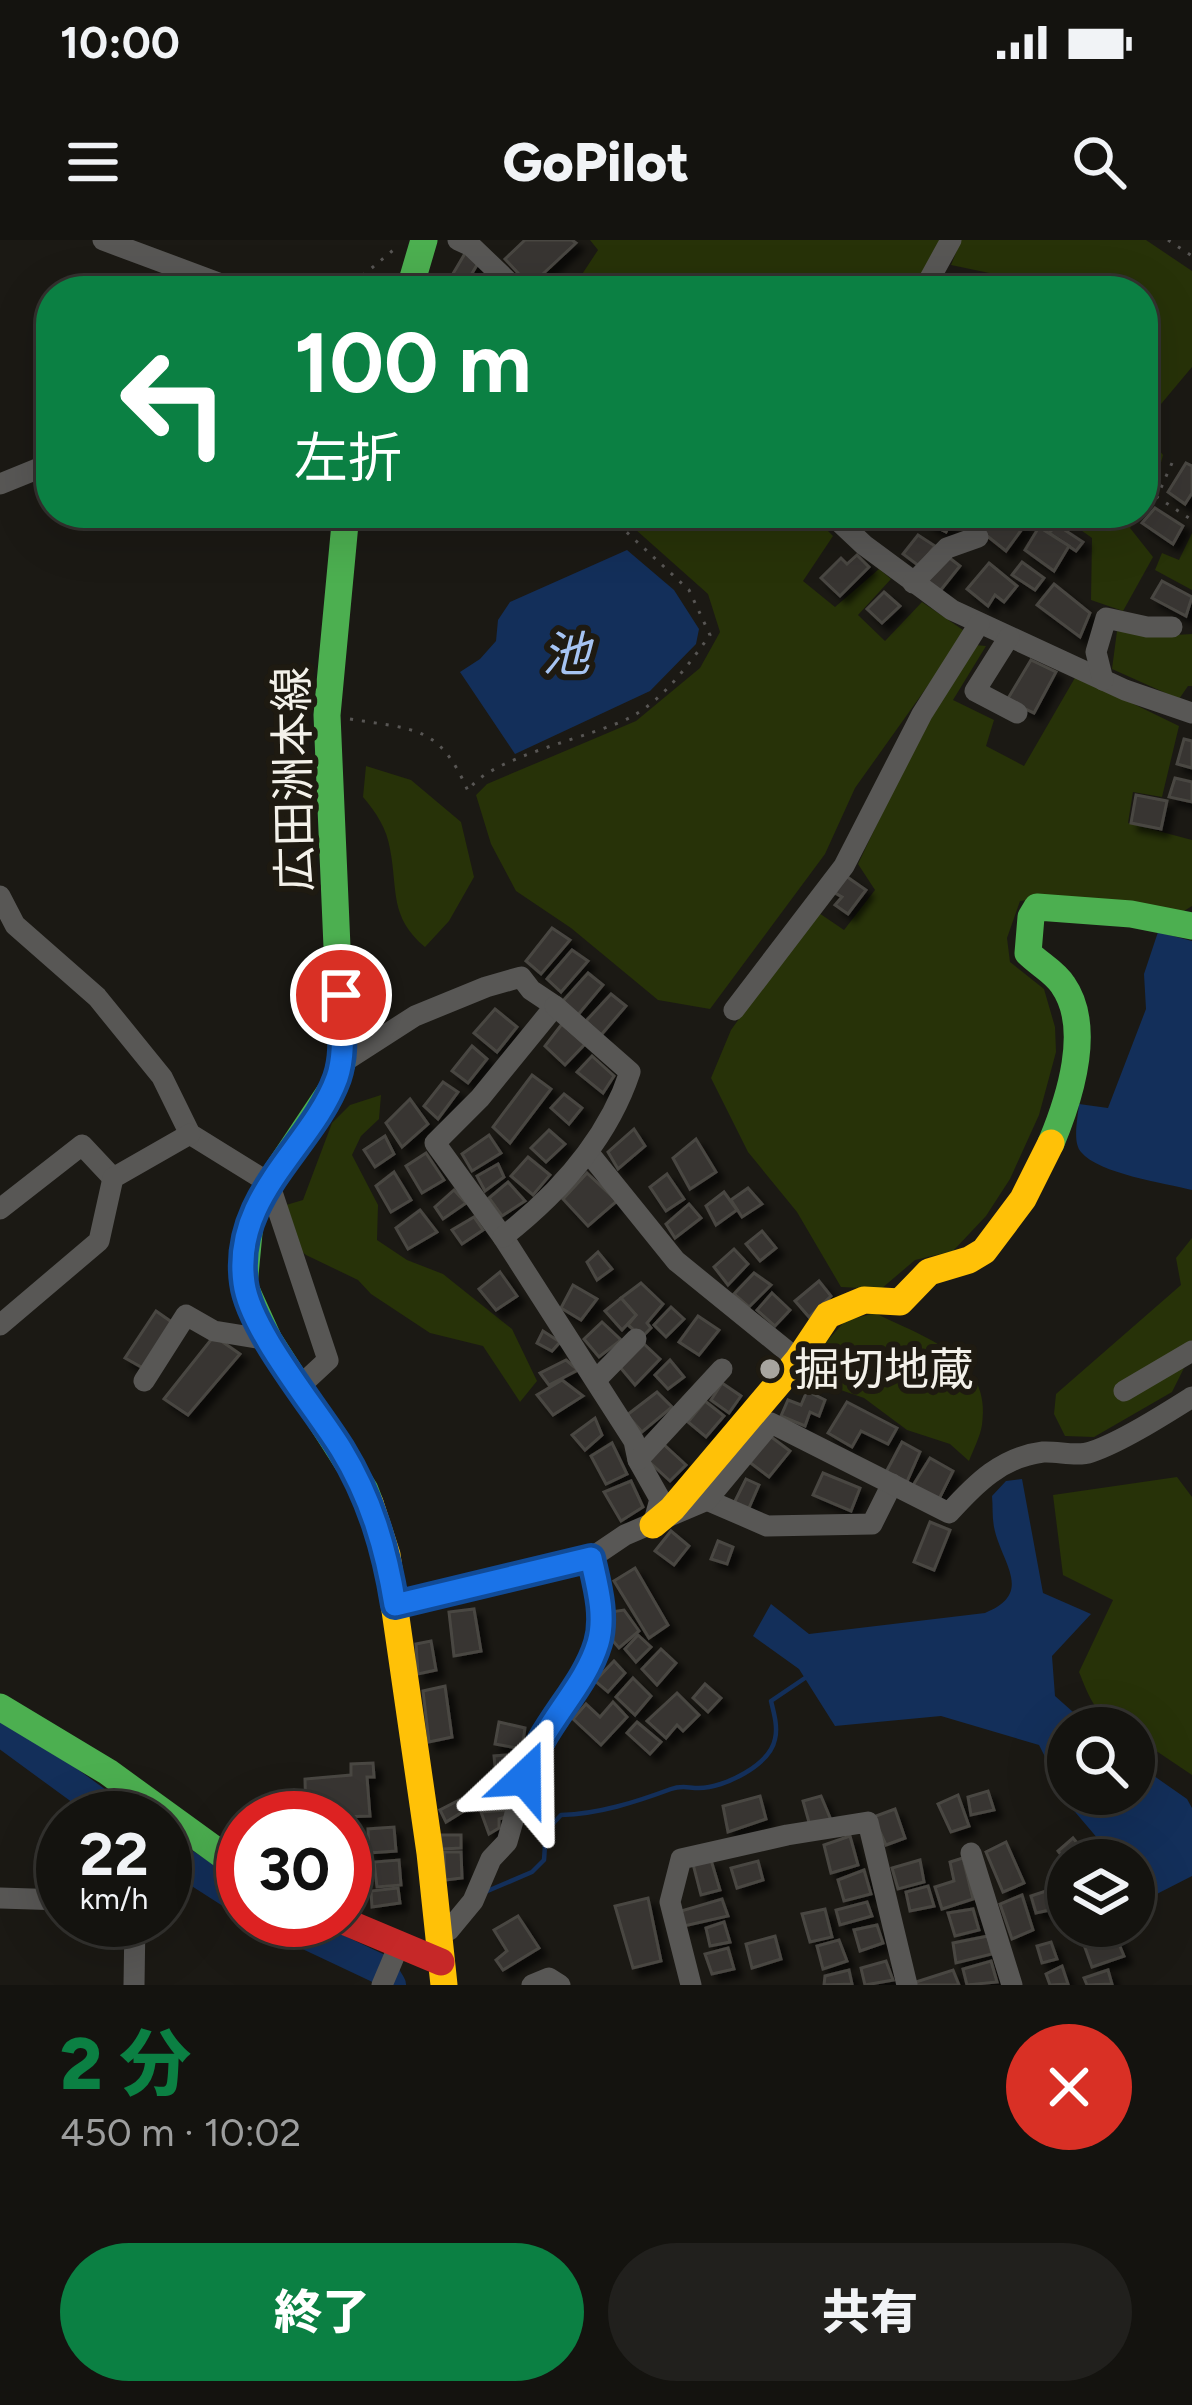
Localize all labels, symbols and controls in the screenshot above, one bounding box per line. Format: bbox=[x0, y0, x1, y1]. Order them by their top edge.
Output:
text: 10:00 bbox=[60, 15, 180, 69]
icon: menu bbox=[60, 129, 126, 195]
icon: search bbox=[1066, 129, 1132, 195]
text: GoPilot bbox=[503, 130, 689, 195]
text: 100 m bbox=[294, 312, 532, 413]
icon: left bbox=[96, 324, 252, 480]
text: 左折 bbox=[294, 426, 402, 491]
water label: 池 bbox=[542, 625, 594, 683]
street label: 広田洲本線 bbox=[264, 666, 322, 892]
pin bbox=[290, 944, 392, 1046]
icon: arrive bbox=[308, 962, 374, 1028]
place label: 掘切地蔵 bbox=[794, 1342, 974, 1396]
marker: 掘切地蔵 bbox=[757, 1356, 783, 1382]
map controls bbox=[1047, 1707, 1155, 1947]
button: search bbox=[1047, 1707, 1155, 1815]
position arrow bbox=[462, 1715, 588, 1841]
speed limit sign: 30 bbox=[216, 1791, 372, 1947]
text: 22 bbox=[79, 1818, 149, 1890]
button: layers bbox=[1047, 1839, 1155, 1947]
text: km/h bbox=[80, 1880, 148, 1917]
text: 2 分 bbox=[60, 2021, 191, 2107]
button: close bbox=[1006, 2024, 1132, 2150]
text: 450 m · 10:02 bbox=[60, 2109, 301, 2156]
button: 終了 bbox=[60, 2243, 584, 2381]
button: 共有 bbox=[608, 2243, 1132, 2381]

